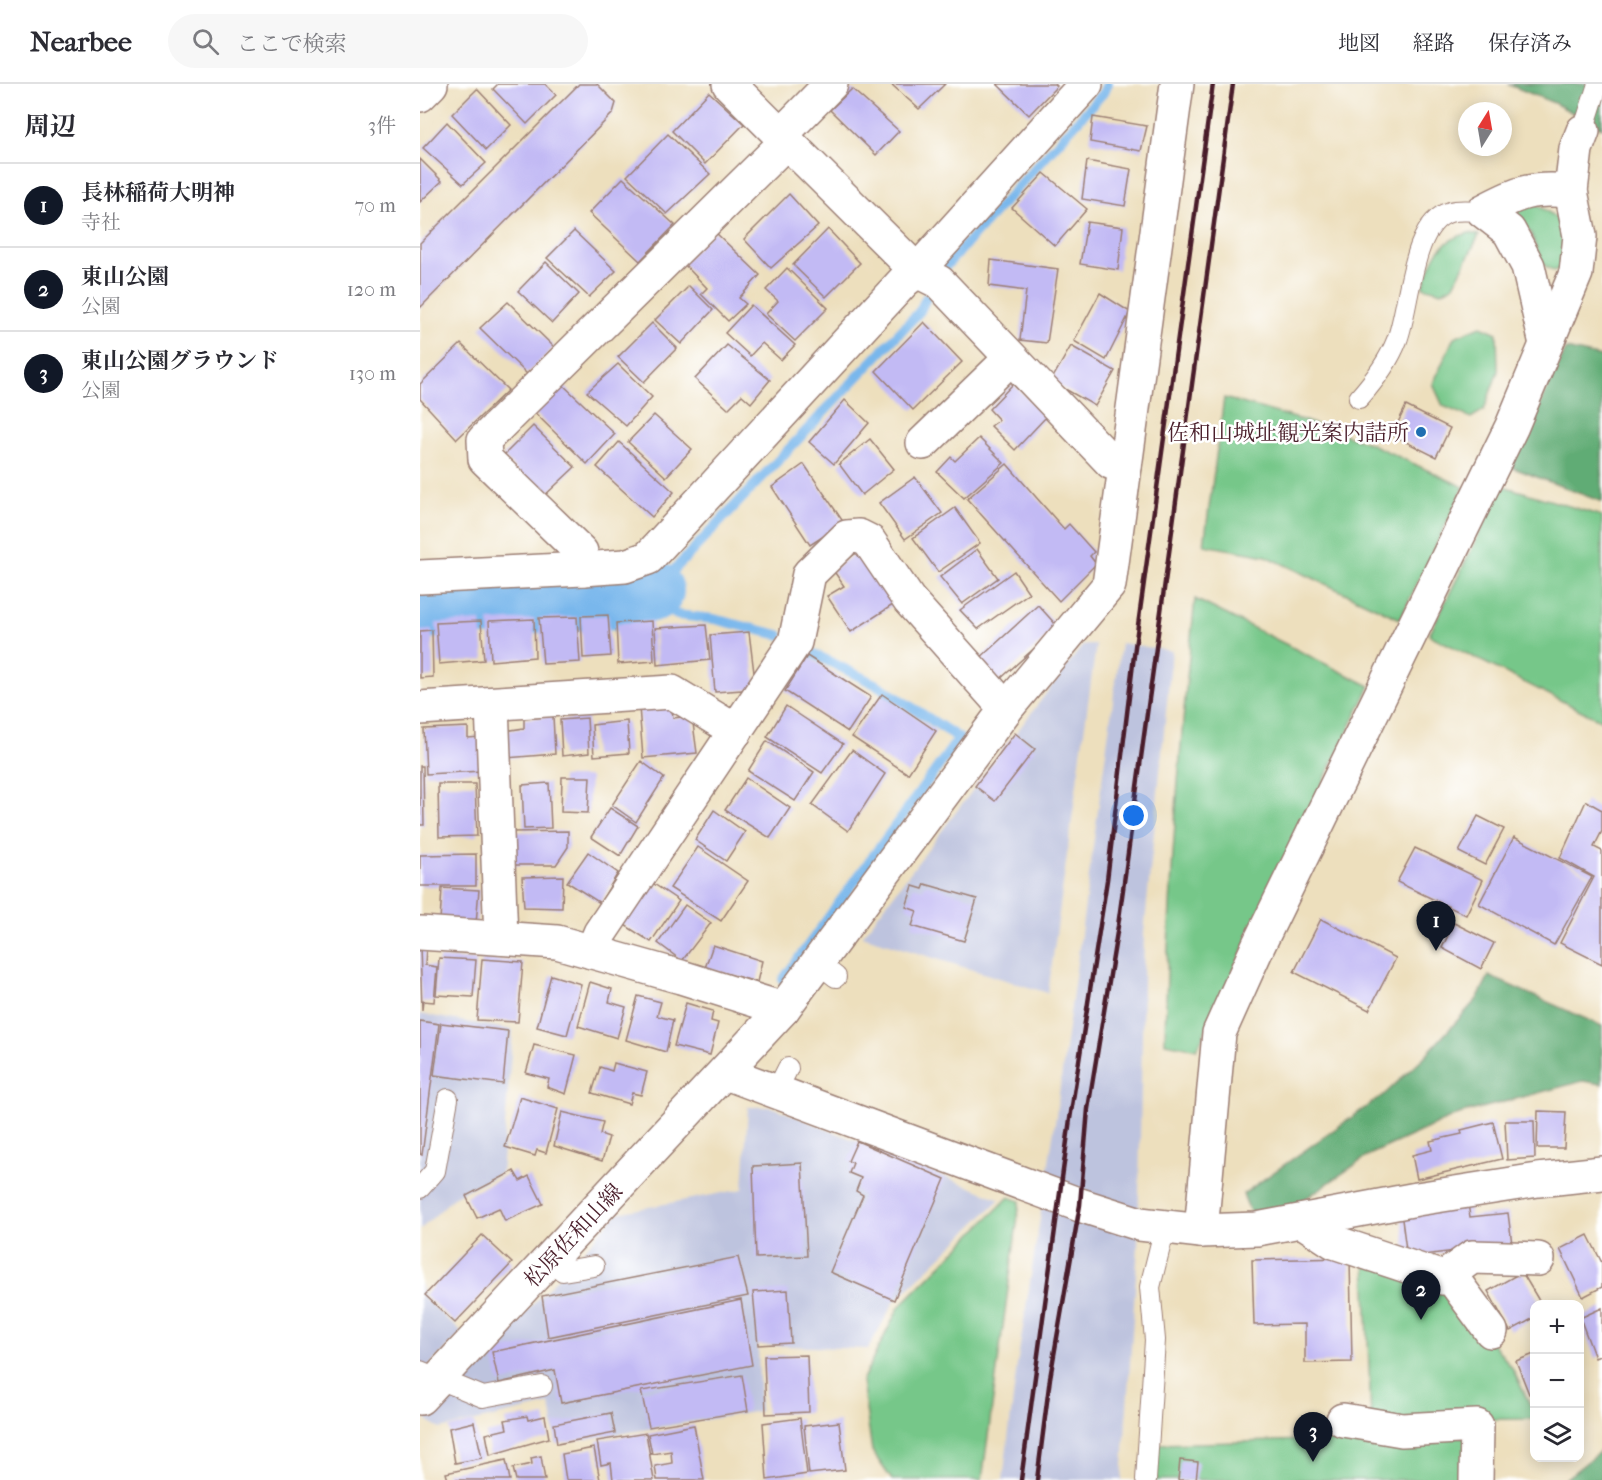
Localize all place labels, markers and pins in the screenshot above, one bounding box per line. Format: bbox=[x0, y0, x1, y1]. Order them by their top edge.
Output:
place label: 佐和山城址観光案内詰所 bbox=[1167, 420, 1409, 446]
marker: 佐和山城址観光案内詰所 bbox=[1414, 425, 1428, 439]
pin: 1 bbox=[1416, 902, 1456, 951]
pin: 2 bbox=[1402, 1270, 1440, 1320]
pin: 3 bbox=[1294, 1412, 1332, 1462]

